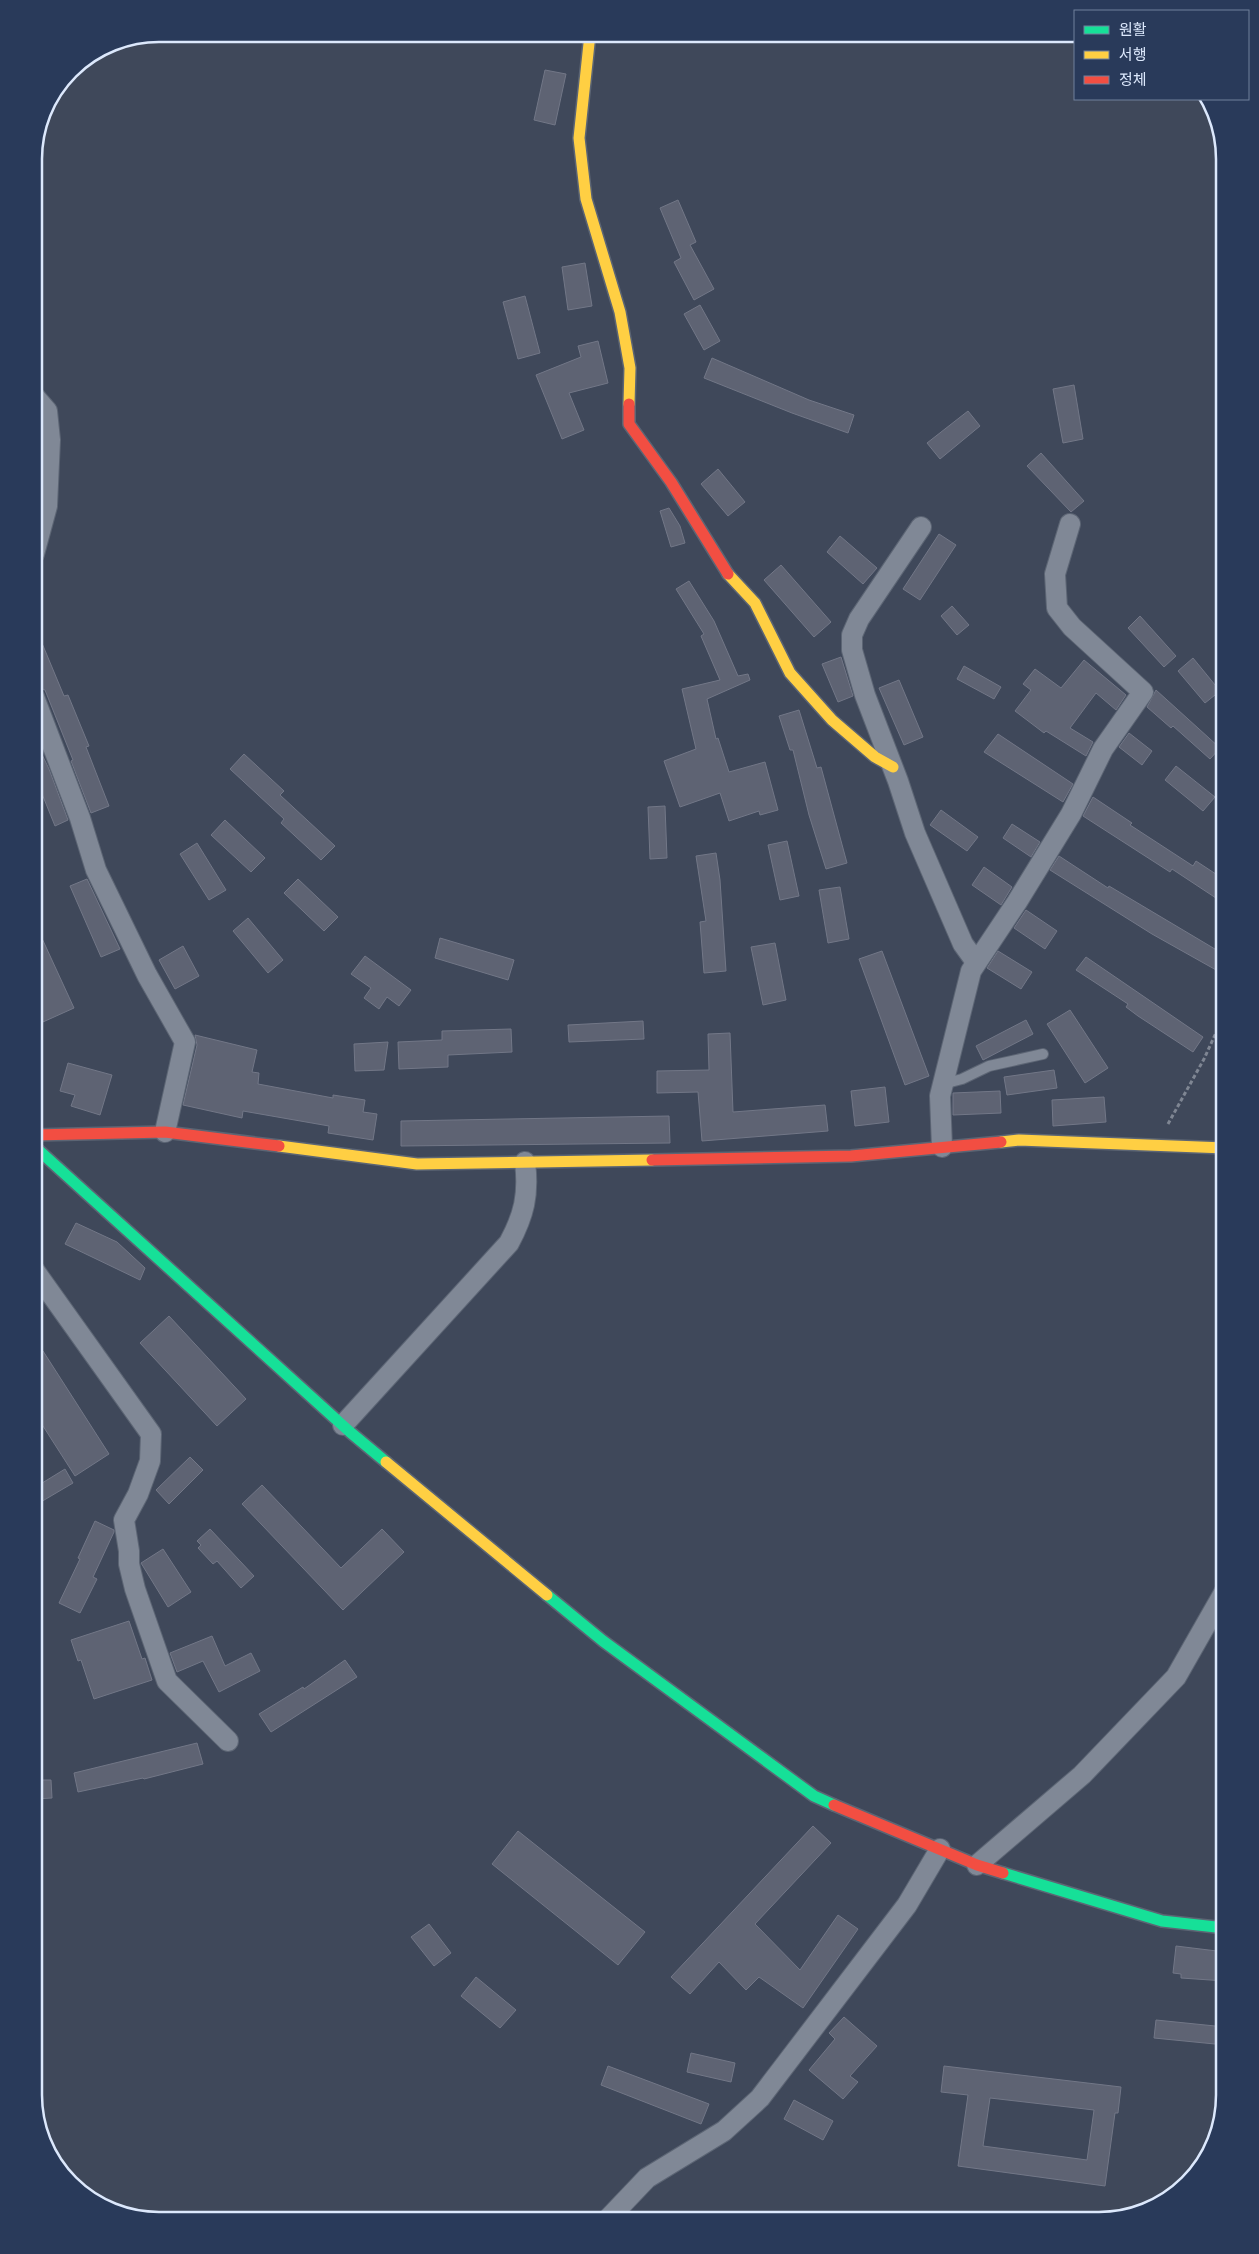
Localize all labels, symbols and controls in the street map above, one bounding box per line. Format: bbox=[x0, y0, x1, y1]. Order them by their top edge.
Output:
legend bbox=[1074, 10, 1249, 100]
text: 원활 bbox=[1119, 20, 1147, 39]
text: 서행 bbox=[1119, 45, 1147, 64]
text: 정체 bbox=[1119, 70, 1147, 89]

